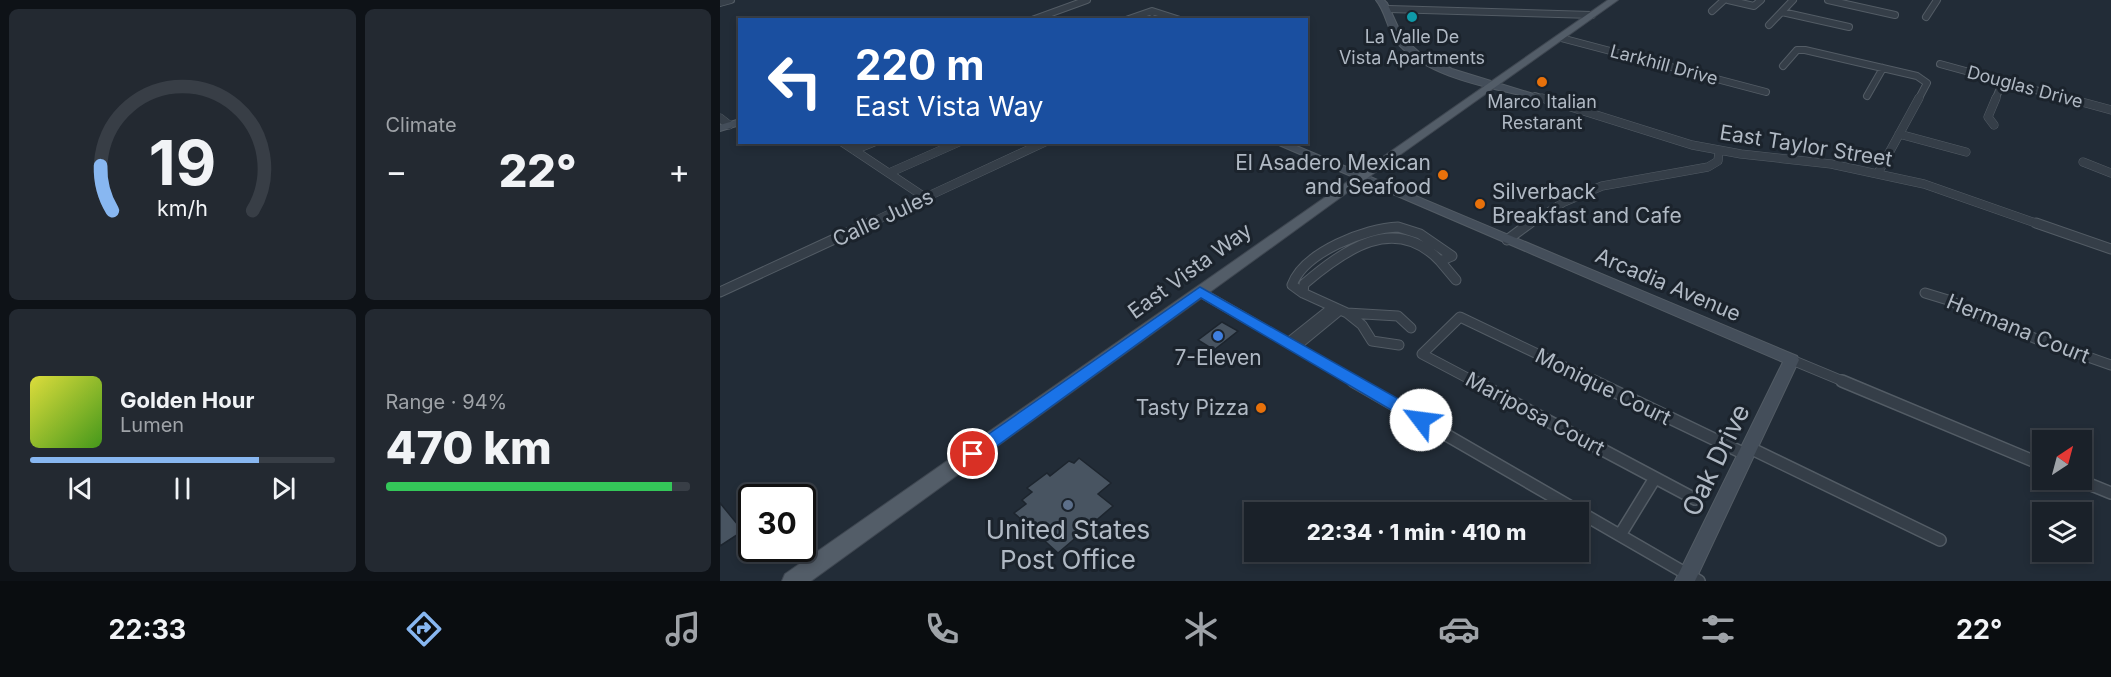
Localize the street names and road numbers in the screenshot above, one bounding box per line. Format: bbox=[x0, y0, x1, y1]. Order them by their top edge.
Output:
street label: Larkhill Drive bbox=[1608, 40, 1720, 89]
street label: Douglas Drive bbox=[1965, 61, 2085, 112]
street label: East Taylor Street bbox=[1718, 120, 1894, 172]
street label: Calle Jules bbox=[828, 183, 937, 252]
street label: East Vista Way bbox=[1123, 217, 1256, 324]
street label: Arcadia Avenue bbox=[1592, 243, 1745, 326]
street label: Hermana Court bbox=[1943, 289, 2093, 369]
street label: Monique Court bbox=[1531, 343, 1675, 430]
street label: Mariposa Court bbox=[1461, 366, 1609, 461]
street label: Oak Drive bbox=[1675, 399, 1756, 521]

